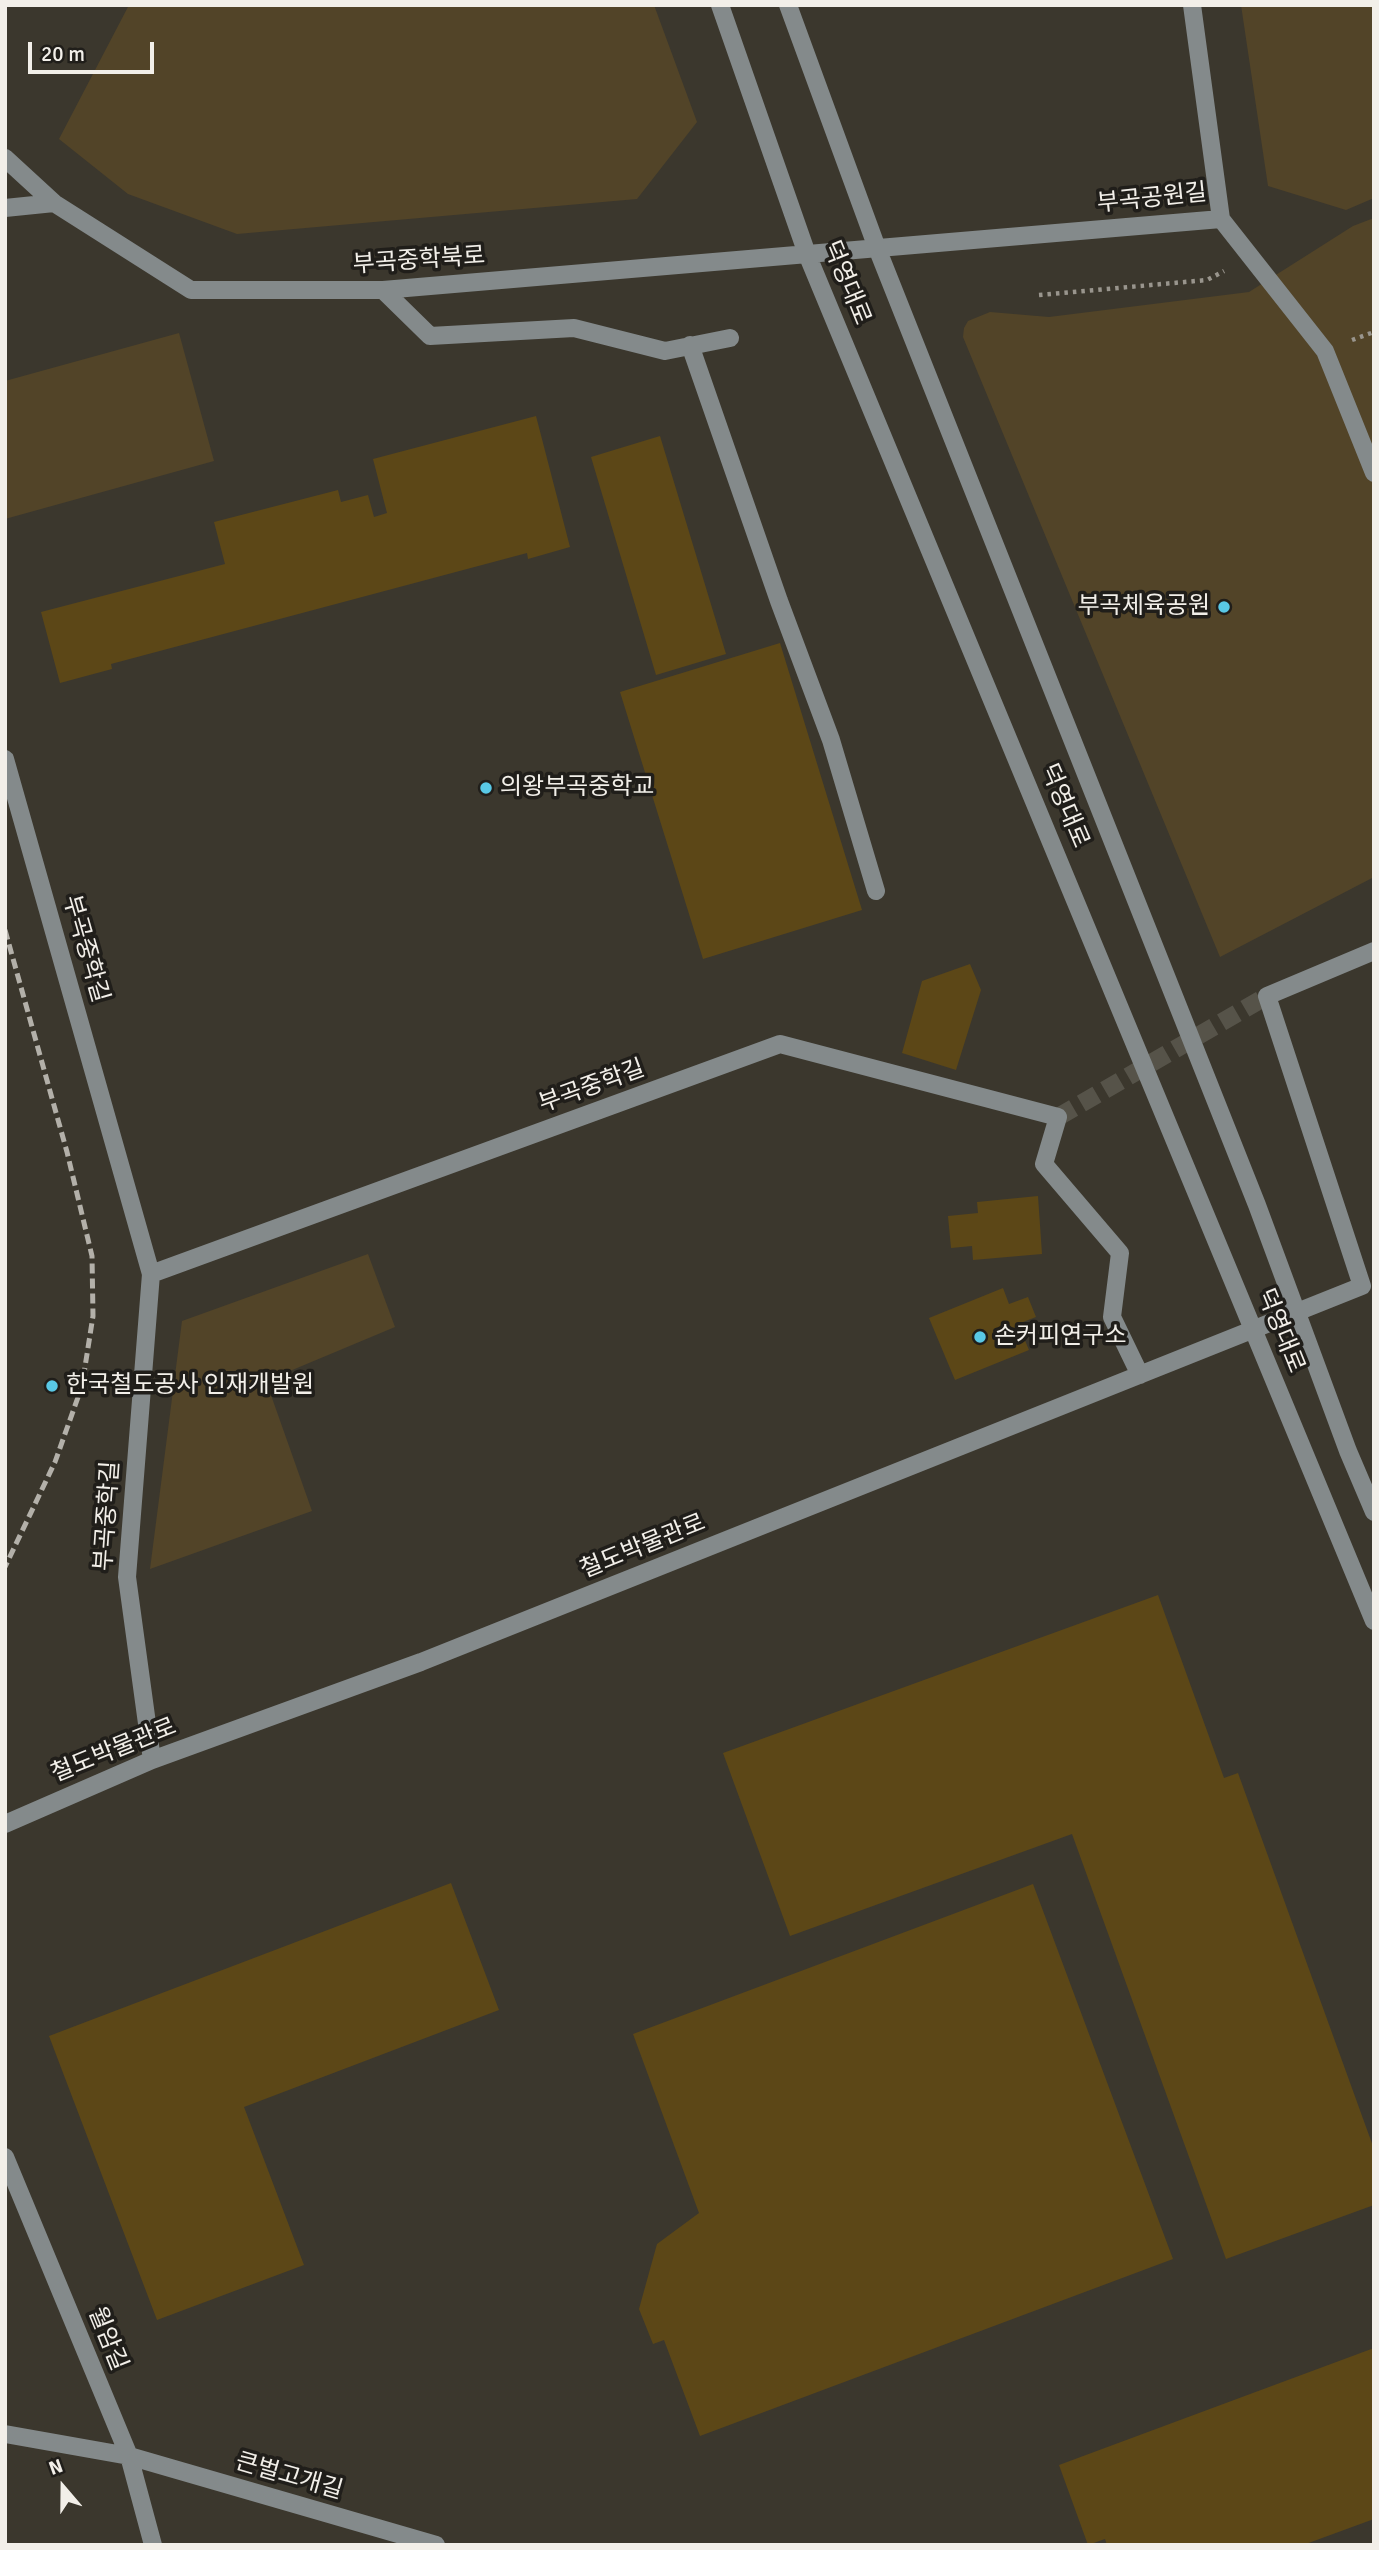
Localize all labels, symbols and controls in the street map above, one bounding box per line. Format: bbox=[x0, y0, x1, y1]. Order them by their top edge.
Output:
scale bar bbox=[32, 28, 158, 72]
text: 20 m bbox=[41, 41, 85, 67]
street label: 부곡공원길 bbox=[1096, 179, 1208, 219]
street label: 덕영대로 bbox=[816, 237, 876, 329]
street label: 부곡중학북로 bbox=[352, 242, 486, 280]
place label: 부곡체육공원 bbox=[1078, 593, 1210, 621]
marker: 부곡체육공원 bbox=[1216, 599, 1232, 615]
street label: 덕영대로 bbox=[1033, 760, 1095, 852]
place label: 의왕부곡중학교 bbox=[500, 774, 655, 802]
marker: 의왕부곡중학교 bbox=[478, 780, 494, 796]
street label: 부곡중학길 bbox=[56, 892, 114, 1006]
street label: 부곡중학길 bbox=[535, 1055, 649, 1119]
street label: 덕영대로 bbox=[1250, 1285, 1310, 1377]
place label: 손커피연구소 bbox=[994, 1323, 1126, 1351]
marker: 손커피연구소 bbox=[972, 1329, 988, 1345]
place label: 한국철도공사 인재개발원 bbox=[66, 1372, 314, 1400]
marker: 한국철도공사 인재개발원 bbox=[44, 1378, 60, 1394]
street label: 부곡중학길 bbox=[90, 1460, 126, 1572]
street label: 철도박물관로 bbox=[576, 1509, 710, 1585]
street label: 철도박물관로 bbox=[47, 1713, 181, 1789]
street label: 월암길 bbox=[81, 2303, 133, 2375]
street label: 큰벌고개길 bbox=[232, 2448, 346, 2506]
north arrow bbox=[28, 2452, 98, 2522]
text: N bbox=[46, 2454, 66, 2481]

